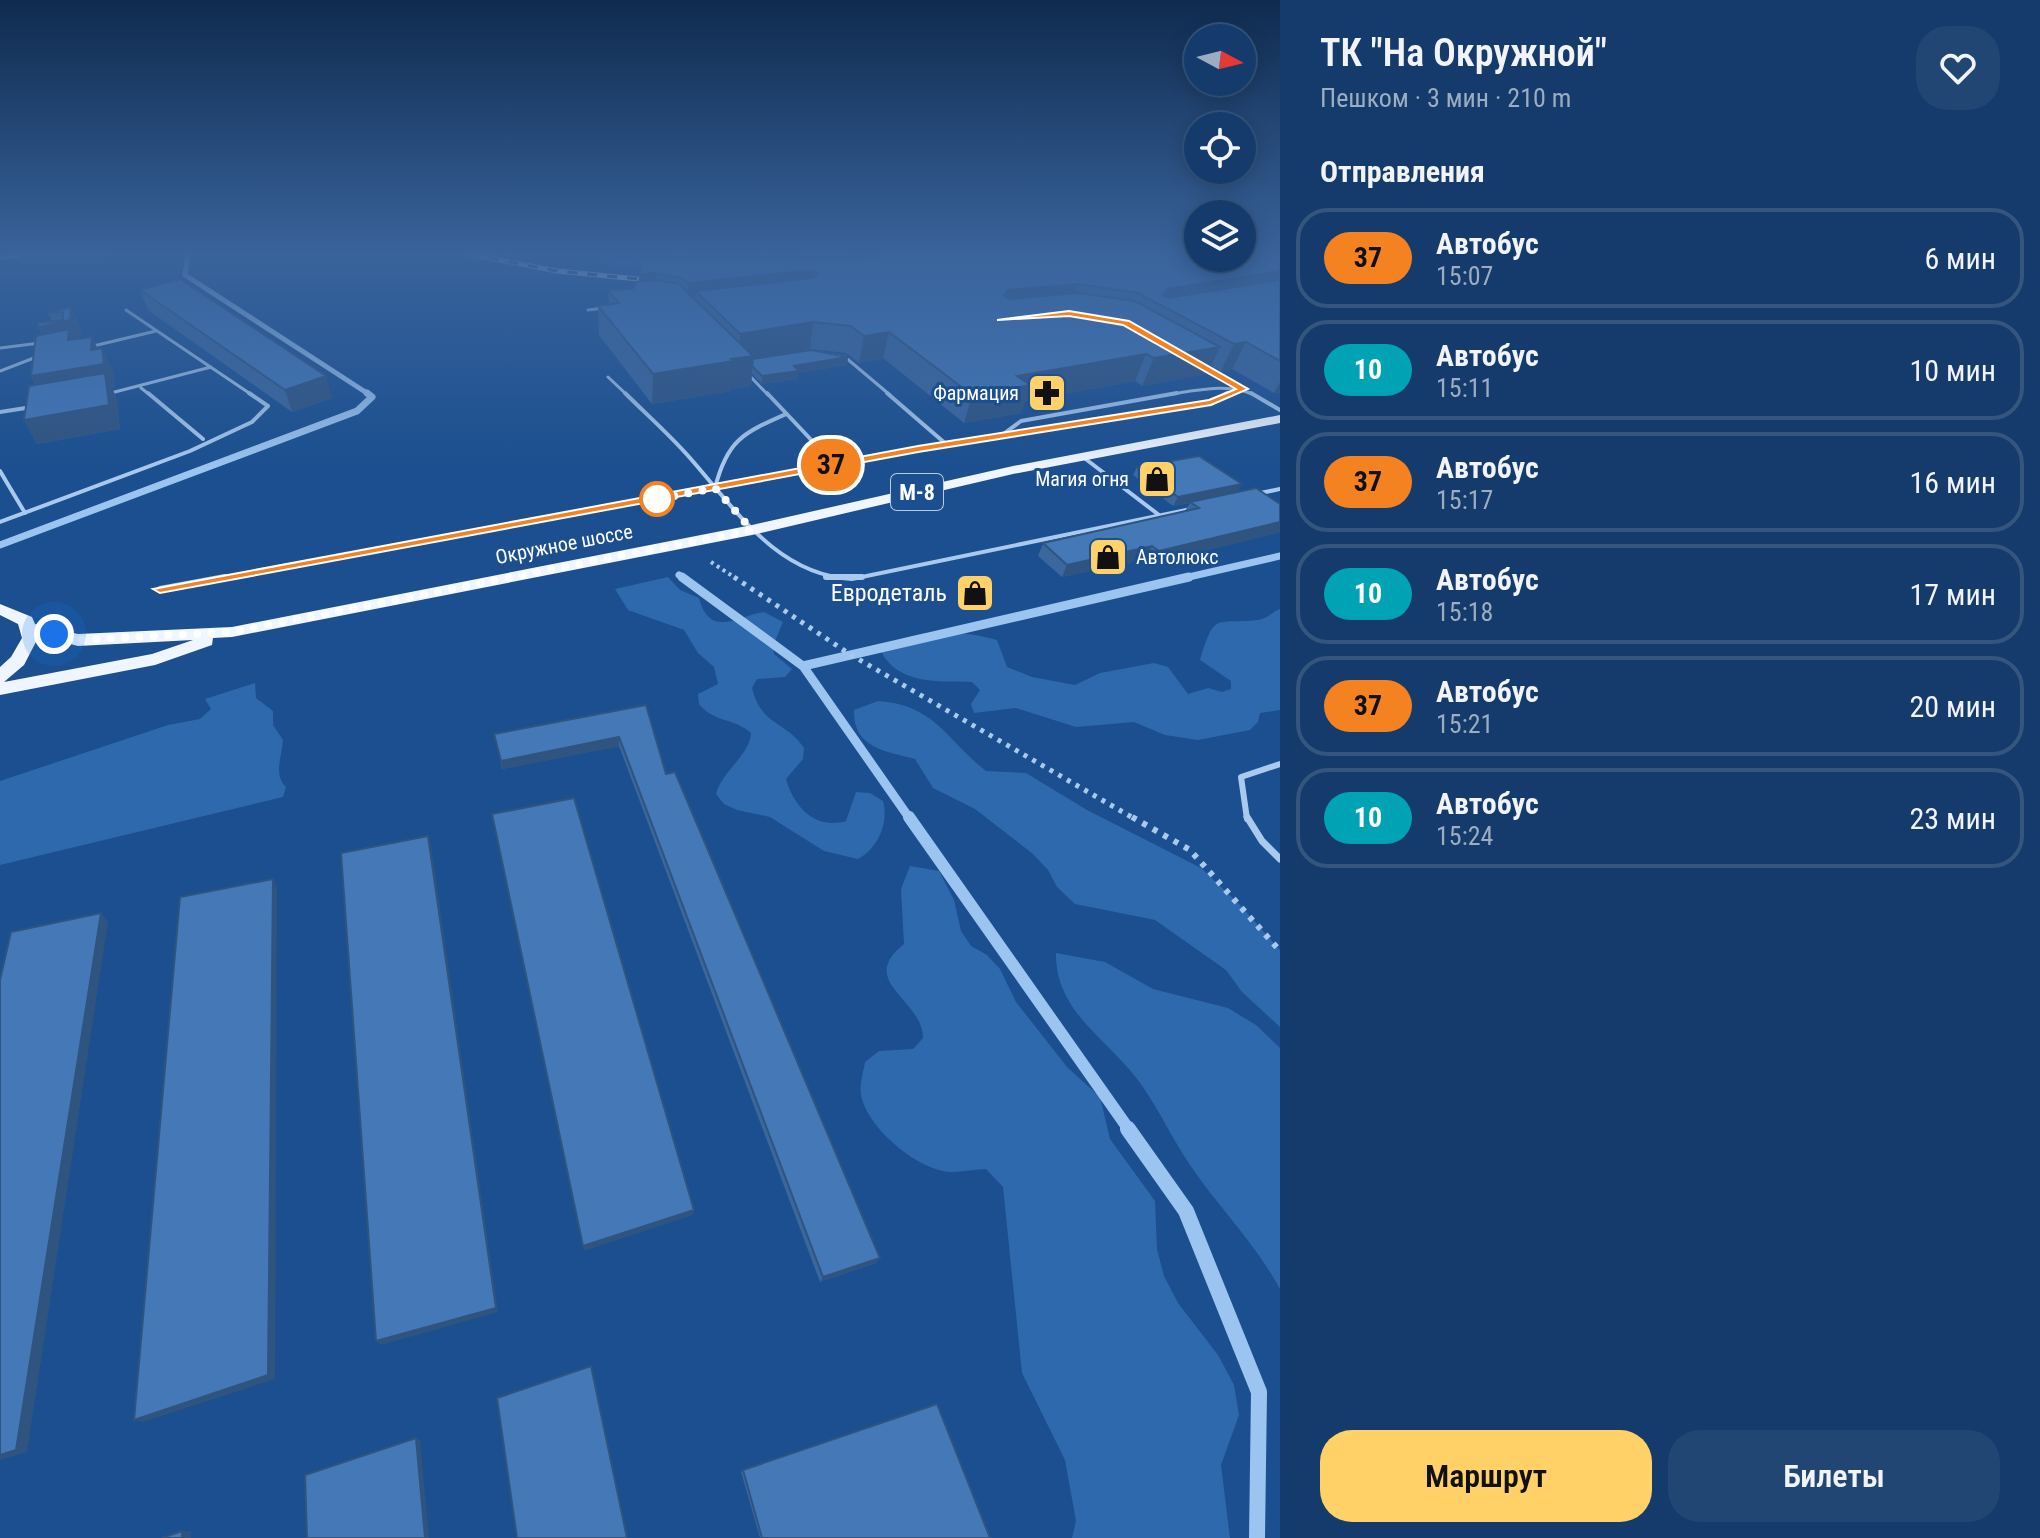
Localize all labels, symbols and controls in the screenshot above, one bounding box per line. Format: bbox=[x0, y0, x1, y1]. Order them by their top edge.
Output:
north arrow bbox=[1184, 24, 1256, 96]
map controls bbox=[1184, 24, 1256, 272]
button: heart bbox=[1916, 26, 2000, 110]
text: ТК "На Окружной" bbox=[1320, 31, 1607, 75]
text: Пешком · 3 мин · 210 m bbox=[1320, 83, 1571, 113]
button: locate bbox=[1184, 112, 1256, 184]
text: Отправления bbox=[1320, 154, 1485, 189]
button: layers bbox=[1184, 200, 1256, 272]
text: Автобус bbox=[1436, 226, 1539, 261]
text: 37 bbox=[1354, 241, 1382, 274]
text: 6 мин bbox=[1924, 241, 1996, 276]
text: 15:07 bbox=[1436, 261, 1493, 291]
text: Автобус bbox=[1436, 338, 1539, 373]
text: 10 bbox=[1354, 353, 1382, 386]
text: 10 мин bbox=[1910, 353, 1996, 388]
pharmacy icon: Фармация bbox=[1026, 372, 1068, 414]
text: 15:11 bbox=[1436, 373, 1493, 403]
place label: Фармация bbox=[933, 381, 1019, 405]
line badge: 37 bbox=[795, 439, 867, 491]
text: 37 bbox=[817, 448, 845, 481]
text: Автобус bbox=[1436, 450, 1539, 485]
shop icon: Магия огня bbox=[1136, 458, 1178, 500]
text: 37 bbox=[1354, 465, 1382, 498]
text: 16 мин bbox=[1910, 465, 1996, 500]
place label: Магия огня bbox=[1035, 467, 1129, 491]
road number: М-8 bbox=[891, 474, 943, 510]
unlabelled marker bbox=[640, 482, 674, 516]
text: 15:17 bbox=[1436, 485, 1493, 515]
street label: Окружное шоссе bbox=[493, 519, 635, 569]
shop icon: Автолюкс bbox=[1087, 536, 1129, 578]
place label: Автолюкс bbox=[1136, 545, 1218, 569]
text: Автобус bbox=[1436, 562, 1539, 597]
shop icon: Евродеталь bbox=[954, 572, 996, 614]
text: 10 bbox=[1354, 577, 1382, 610]
text: 17 мин bbox=[1910, 577, 1996, 612]
place label: Евродеталь bbox=[831, 579, 947, 607]
text: 15:18 bbox=[1436, 597, 1493, 627]
your location bbox=[34, 614, 74, 654]
text: Автобус bbox=[1436, 674, 1539, 709]
text: 37 bbox=[1354, 689, 1382, 722]
text: 20 мин bbox=[1910, 689, 1996, 724]
text: 15:21 bbox=[1436, 709, 1493, 739]
text: Автобус bbox=[1436, 786, 1539, 821]
text: 10 bbox=[1354, 801, 1382, 834]
text: 23 мин bbox=[1910, 801, 1996, 836]
text: 15:24 bbox=[1436, 821, 1493, 851]
button: Маршрут bbox=[1320, 1430, 1652, 1522]
button: Билеты bbox=[1668, 1430, 2000, 1522]

